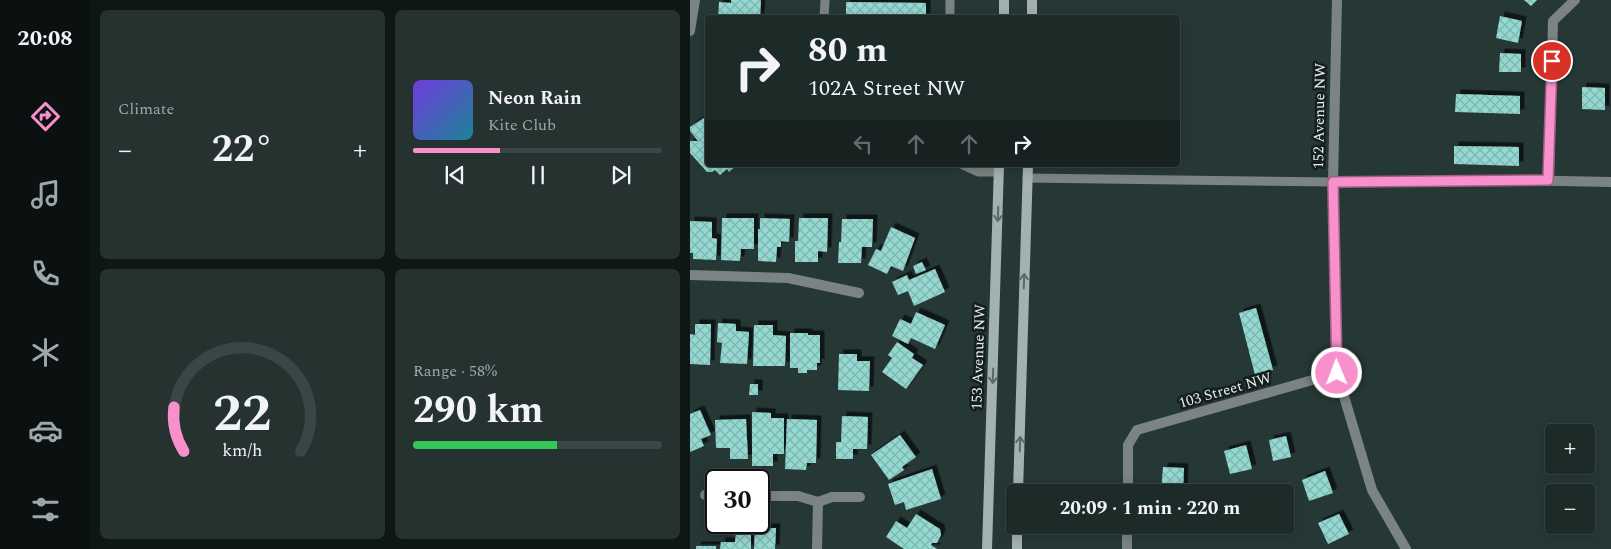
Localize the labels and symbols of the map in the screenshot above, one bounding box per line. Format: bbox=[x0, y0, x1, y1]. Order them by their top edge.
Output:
pin bbox=[1531, 40, 1573, 82]
street label: 152 Avenue NW bbox=[1307, 63, 1332, 169]
one-way arrow bbox=[993, 205, 1002, 221]
one-way arrow bbox=[1020, 274, 1029, 290]
street label: 153 Avenue NW bbox=[965, 303, 992, 410]
position arrow bbox=[1310, 346, 1362, 398]
street label: 103 Street NW bbox=[1176, 366, 1275, 415]
one-way arrow bbox=[988, 368, 997, 384]
one-way arrow bbox=[1015, 436, 1024, 452]
speed limit sign: 30 bbox=[705, 469, 770, 534]

